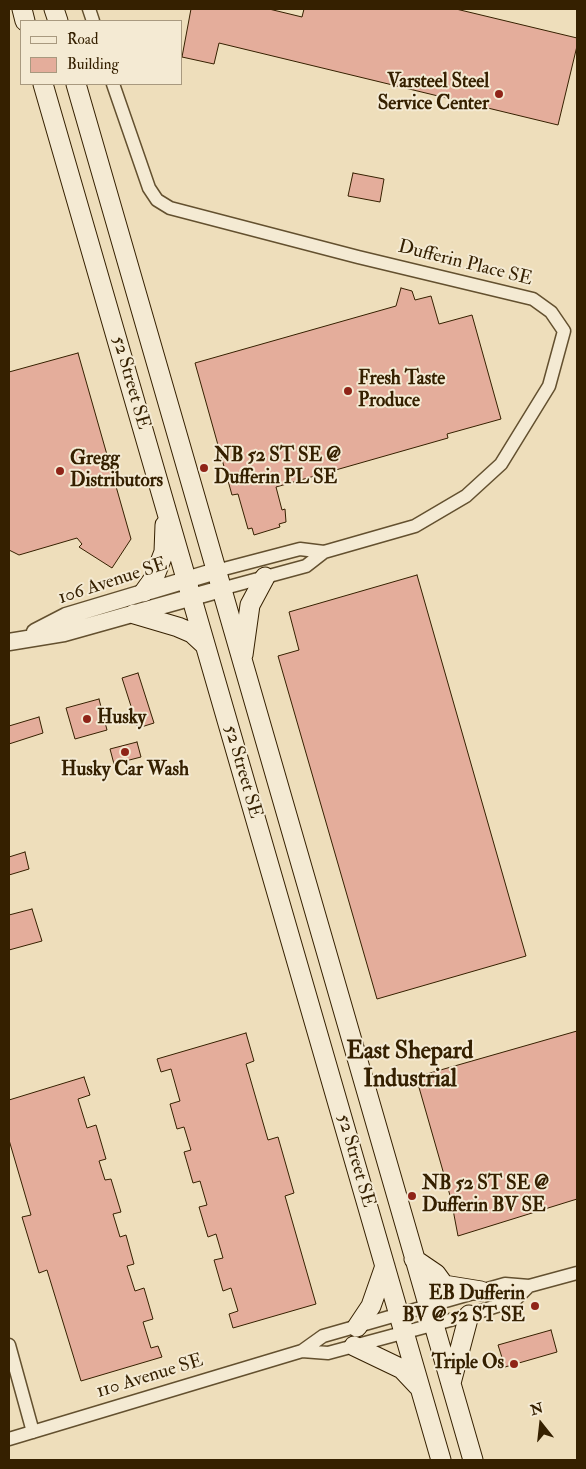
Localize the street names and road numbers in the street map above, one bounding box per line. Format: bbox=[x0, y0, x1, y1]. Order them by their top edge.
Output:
street label: Dufferin Place SE bbox=[395, 236, 535, 292]
street label: 52 Street SE bbox=[106, 334, 154, 432]
street label: 106 Avenue SE bbox=[56, 554, 170, 610]
street label: 52 Street SE bbox=[218, 723, 266, 821]
street label: 52 Street SE bbox=[331, 1112, 379, 1210]
street label: 110 Avenue SE bbox=[94, 1350, 206, 1404]

